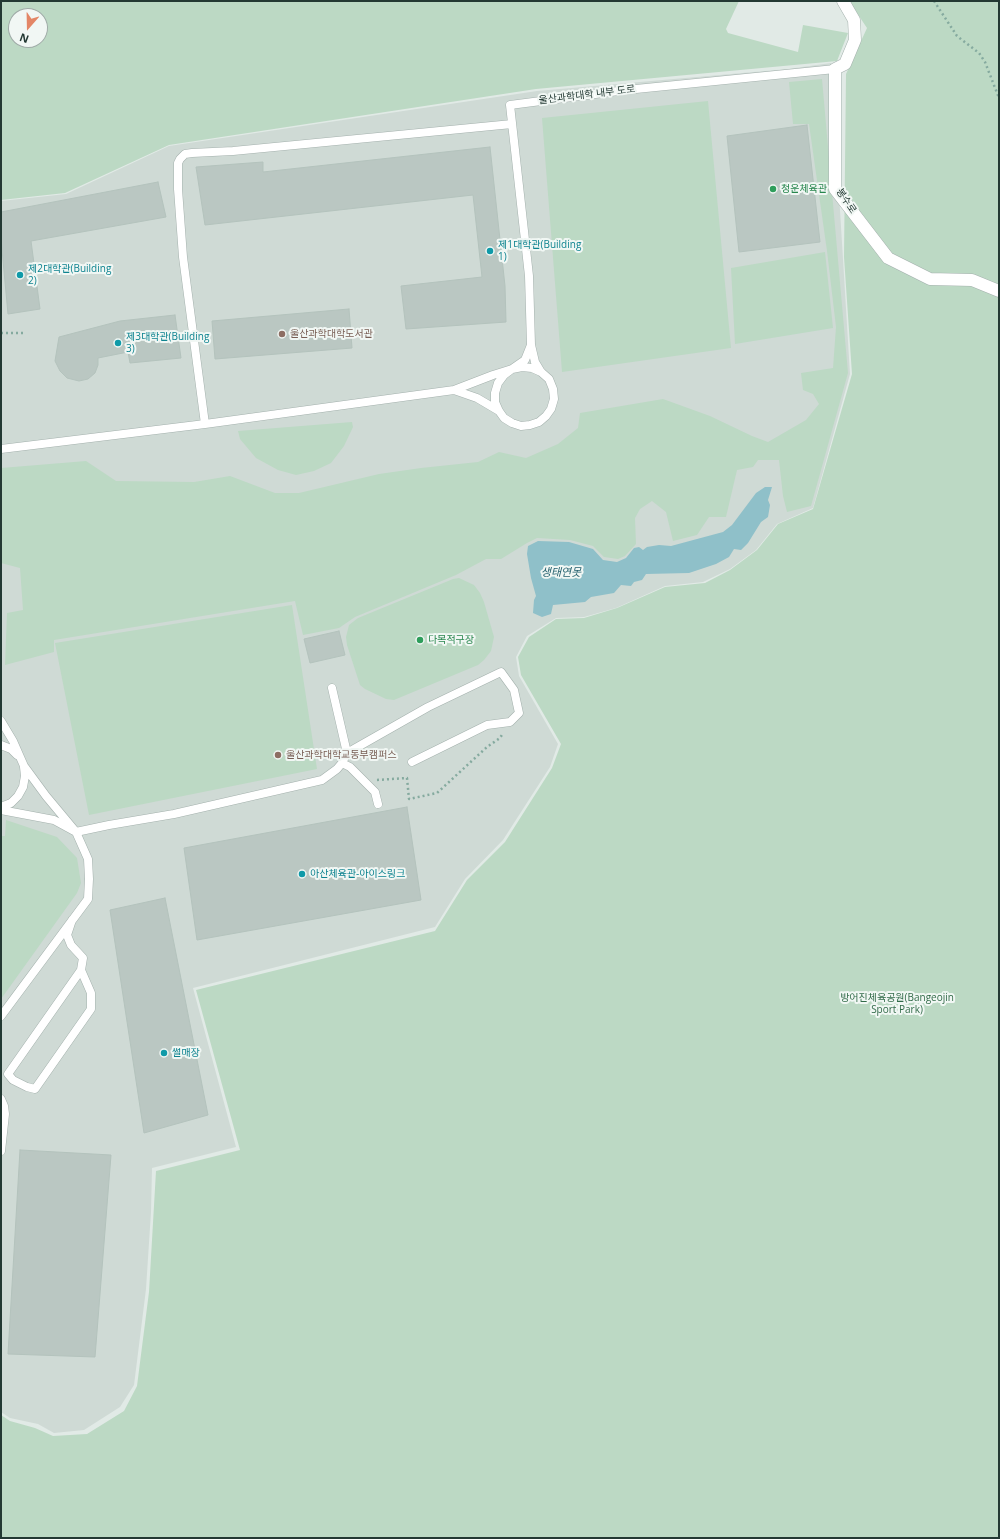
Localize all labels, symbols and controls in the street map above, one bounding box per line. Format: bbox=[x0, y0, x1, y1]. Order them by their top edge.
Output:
north arrow bbox=[8, 8, 48, 48]
text: N bbox=[17, 30, 31, 47]
street label: 울산과학대학 내부 도로 bbox=[538, 83, 636, 107]
place label: 청운체육관 bbox=[781, 183, 827, 195]
marker: 청운체육관 bbox=[768, 184, 778, 194]
street label: 봉수로 bbox=[833, 186, 859, 216]
place label: 제1대학관(Building 1) bbox=[498, 239, 581, 262]
marker: 제1대학관(Building 1) bbox=[485, 246, 495, 256]
place label: 제2대학관(Building 2) bbox=[28, 263, 111, 286]
marker: 제2대학관(Building 2) bbox=[15, 270, 25, 280]
place label: 울산과학대학도서관 bbox=[290, 328, 373, 340]
marker: 울산과학대학도서관 bbox=[277, 329, 287, 339]
place label: 제3대학관(Building 3) bbox=[126, 331, 209, 354]
marker: 제3대학관(Building 3) bbox=[113, 338, 123, 348]
water label: 생태연못 bbox=[541, 566, 581, 580]
place label: 다목적구장 bbox=[428, 634, 474, 646]
marker: 다목적구장 bbox=[415, 635, 425, 645]
place label: 울산과학대학교동부캠퍼스 bbox=[286, 749, 396, 761]
marker: 울산과학대학교동부캠퍼스 bbox=[273, 750, 283, 760]
place label: 아산체육관-아이스링크 bbox=[310, 868, 405, 880]
marker: 아산체육관-아이스링크 bbox=[297, 869, 307, 879]
park label: 방어진체육공원(Bangeojin Sport Park) bbox=[840, 992, 954, 1016]
place label: 썰매장 bbox=[172, 1047, 200, 1059]
marker: 썰매장 bbox=[159, 1048, 169, 1058]

